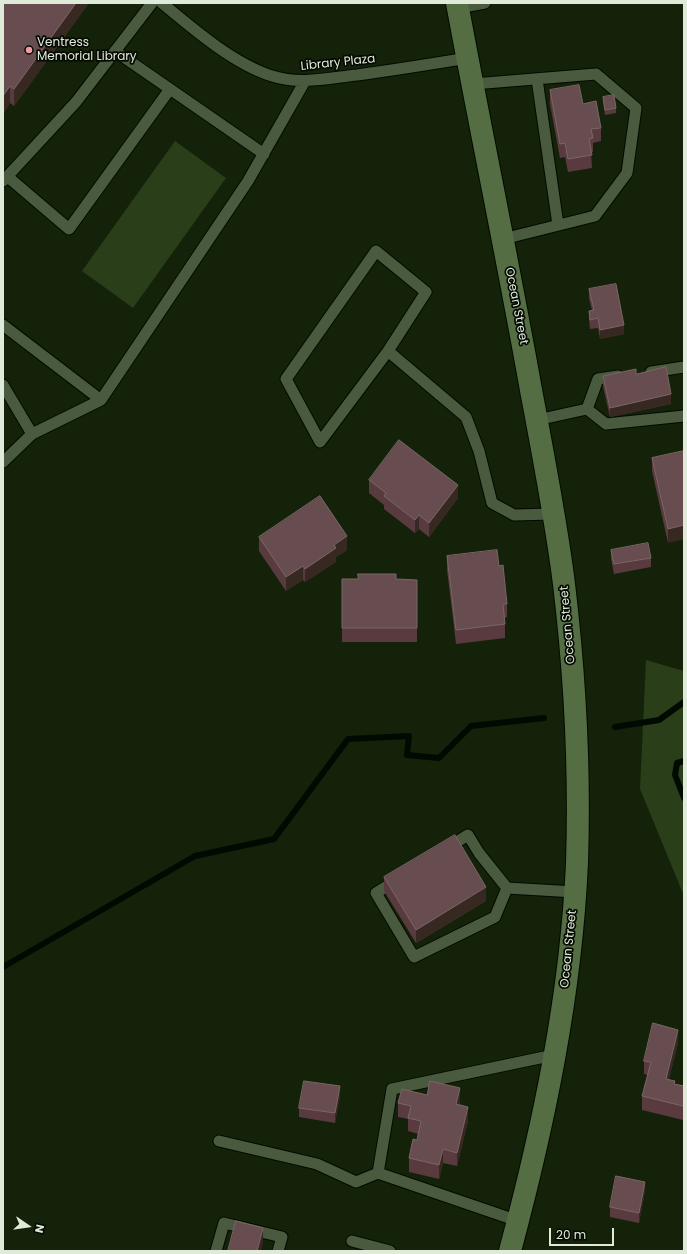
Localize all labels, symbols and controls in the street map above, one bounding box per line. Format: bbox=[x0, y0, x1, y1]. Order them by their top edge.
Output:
place label: Ventress Memorial Library bbox=[37, 36, 137, 64]
marker: Ventress Memorial Library bbox=[24, 45, 34, 55]
street label: Library Plaza bbox=[300, 52, 376, 74]
street label: Ocean Street bbox=[501, 266, 531, 346]
street label: Ocean Street bbox=[557, 585, 579, 665]
street label: Ocean Street bbox=[558, 909, 580, 989]
north arrow bbox=[8, 1206, 48, 1246]
scale bar bbox=[551, 1220, 616, 1246]
text: N bbox=[31, 1223, 48, 1235]
text: 20 m bbox=[556, 1226, 586, 1243]

